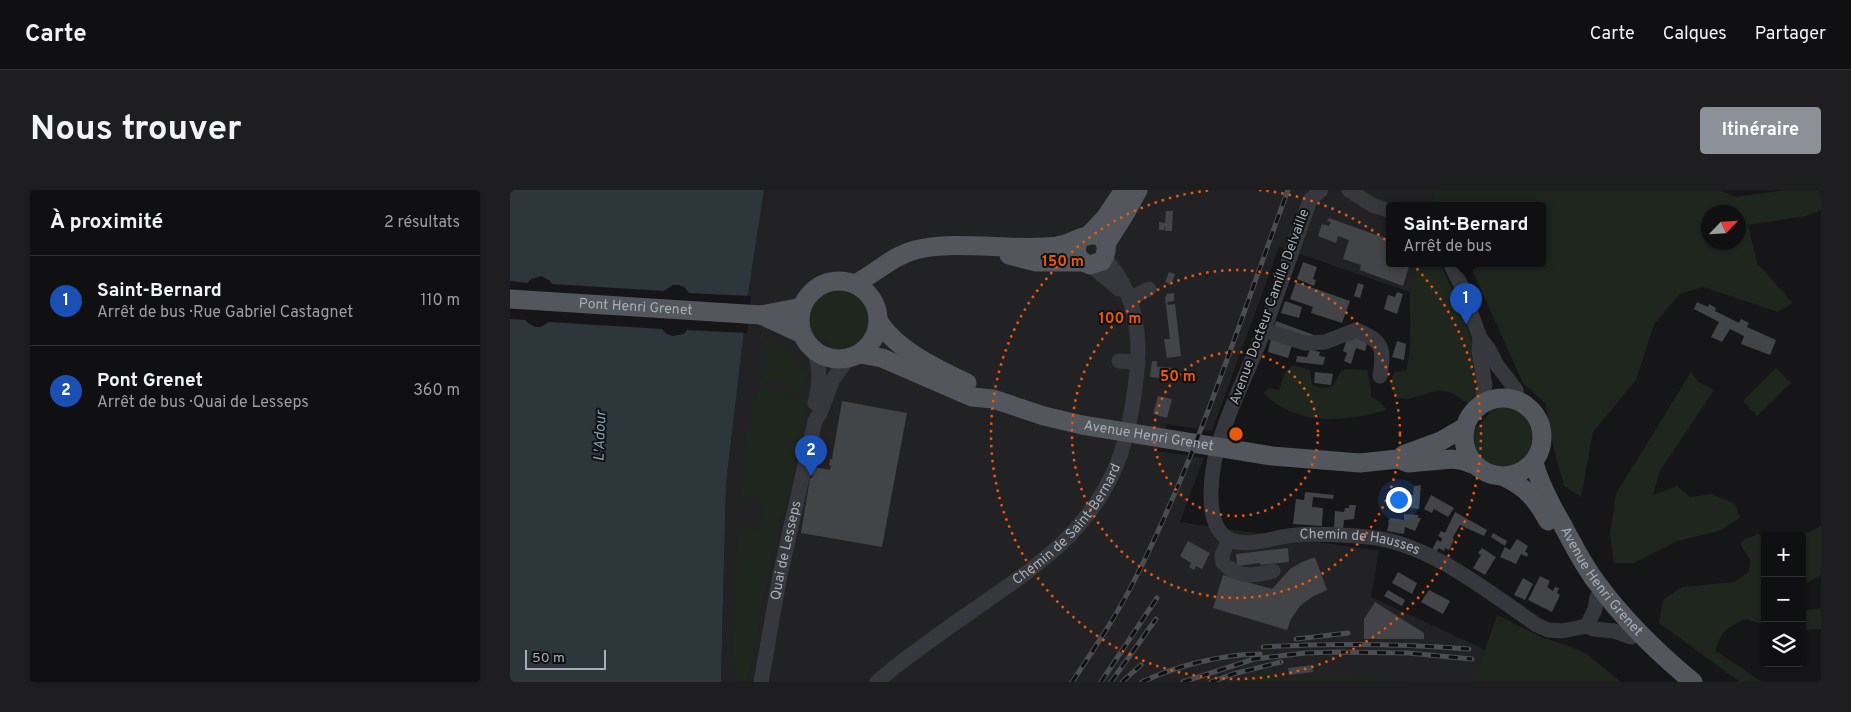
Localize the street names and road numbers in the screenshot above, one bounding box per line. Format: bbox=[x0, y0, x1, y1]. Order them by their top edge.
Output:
street label: Avenue Docteur Camille Delvaille bbox=[1227, 207, 1313, 407]
street label: Pont Henri Grenet bbox=[578, 295, 693, 319]
street label: Avenue Henri Grenet bbox=[1083, 417, 1215, 455]
street label: Chemin de Saint-Bernard bbox=[1009, 461, 1125, 589]
street label: Quai de Lesseps bbox=[767, 499, 805, 602]
street label: Avenue Henri Grenet bbox=[1556, 524, 1646, 640]
street label: Chemin de Hausses bbox=[1299, 526, 1423, 559]

